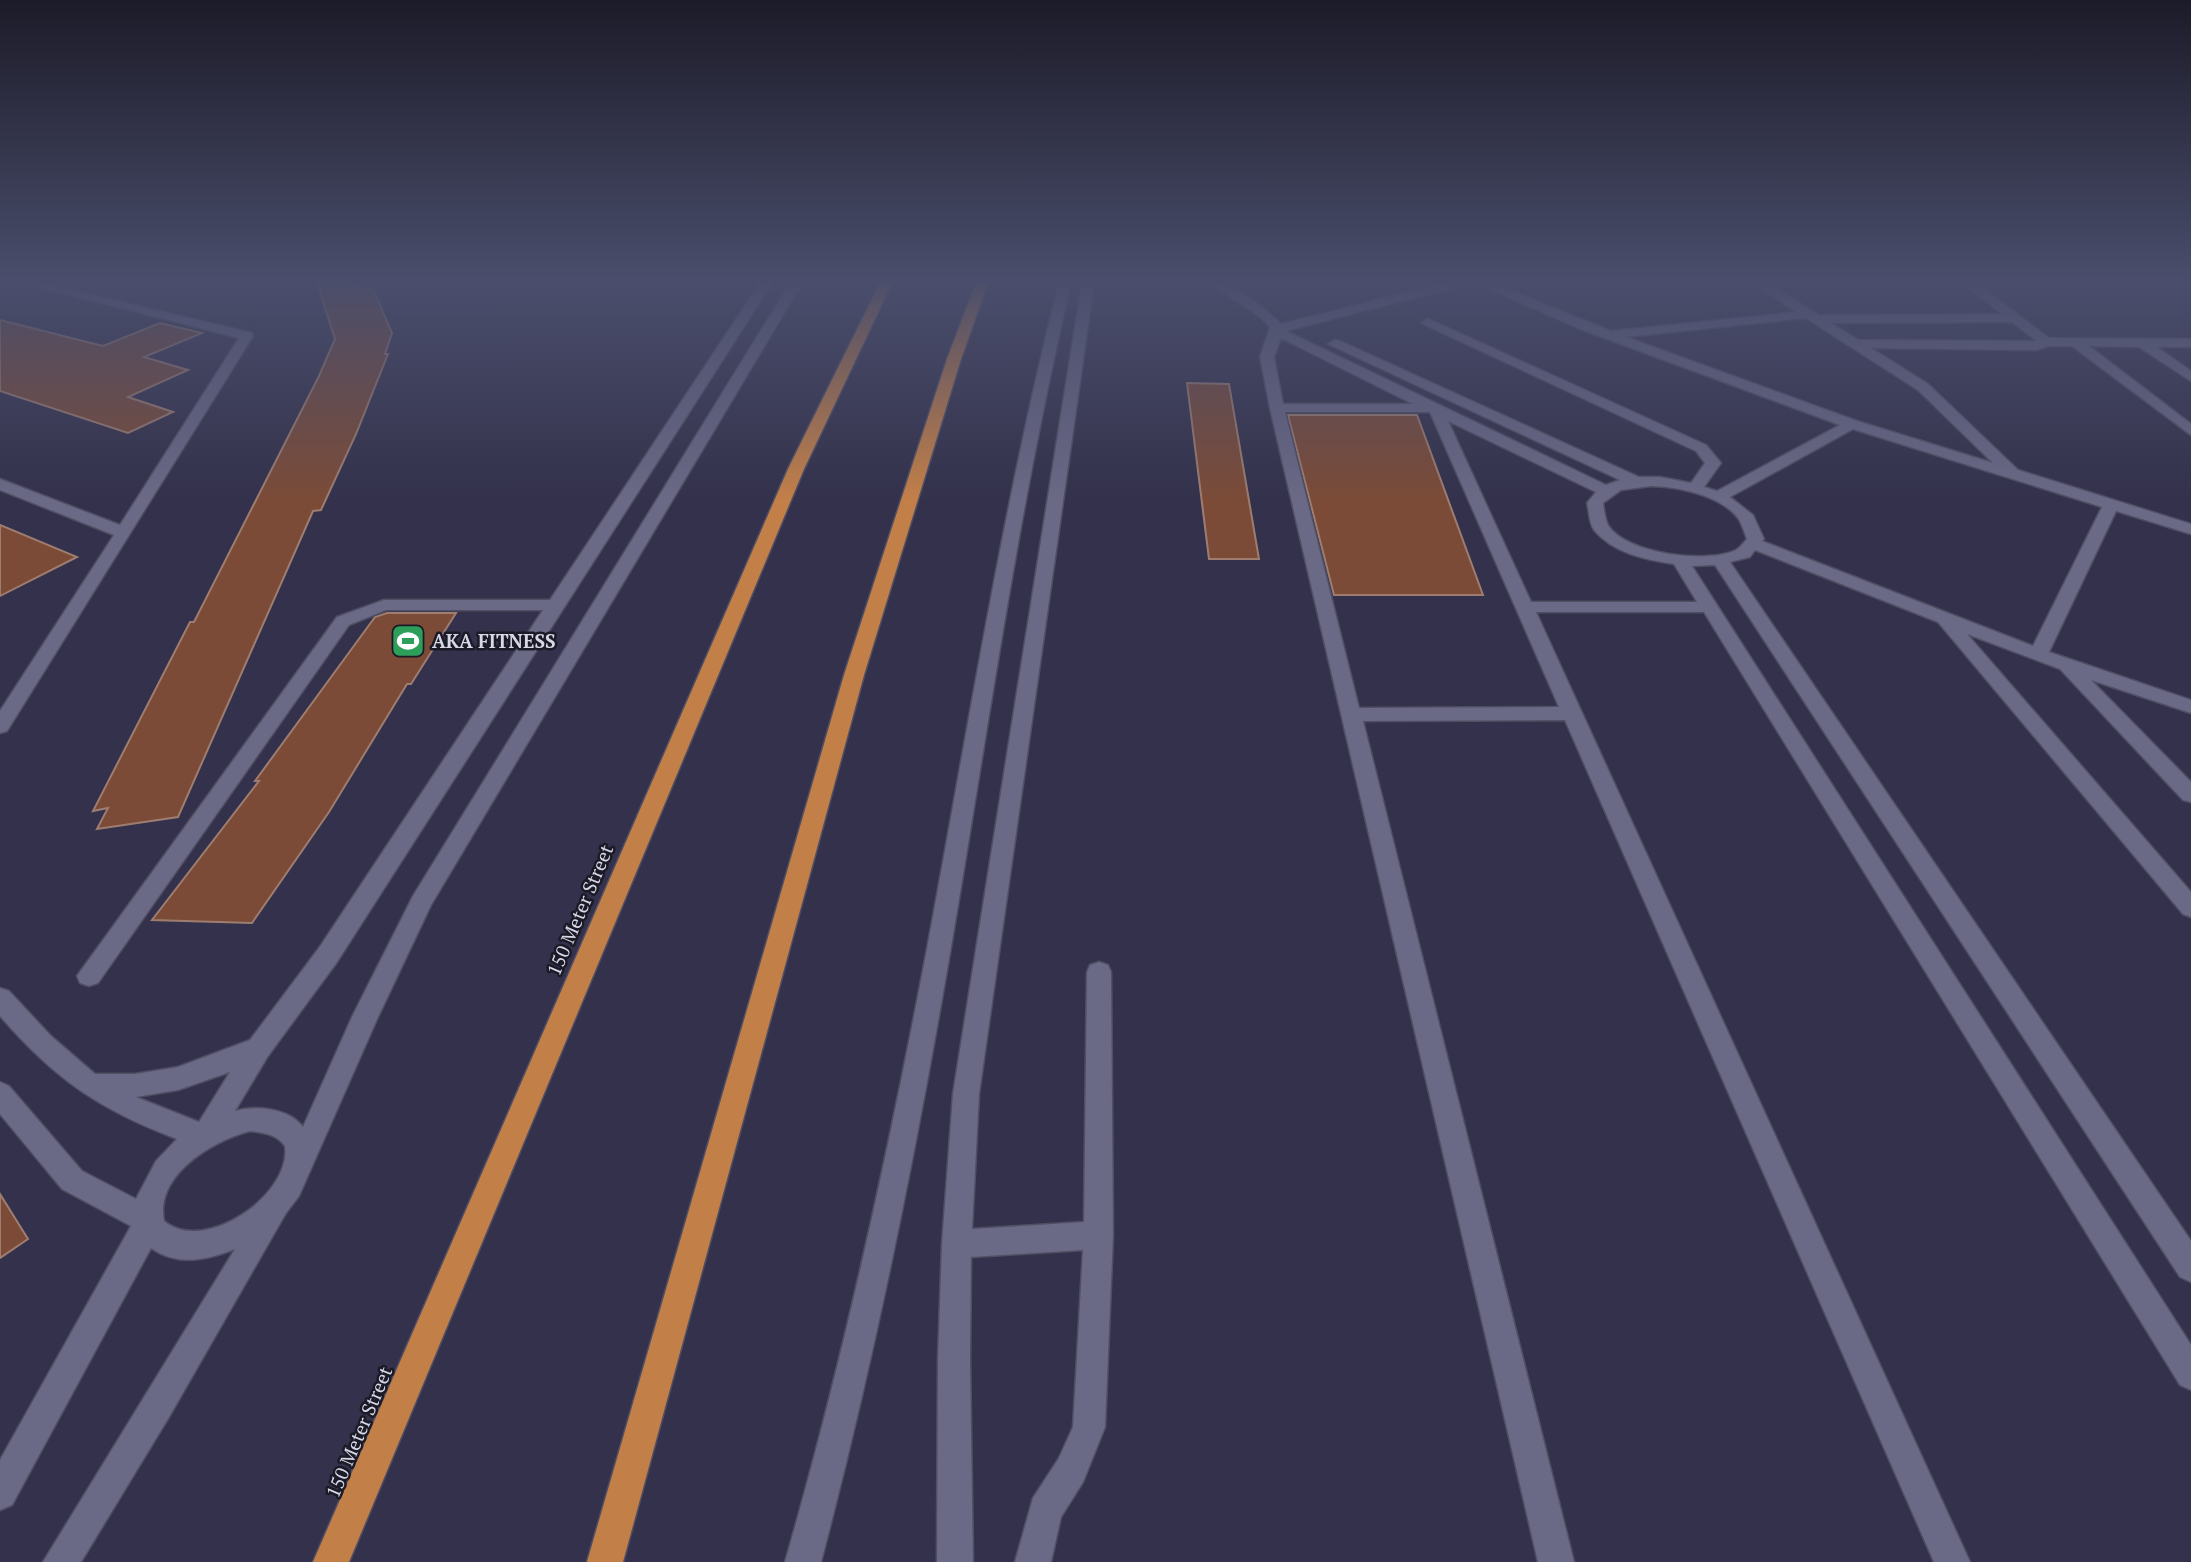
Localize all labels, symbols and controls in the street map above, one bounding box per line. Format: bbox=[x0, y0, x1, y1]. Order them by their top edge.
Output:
sports icon: AKA FITNESS bbox=[389, 622, 427, 660]
place label: AKA FITNESS bbox=[432, 628, 556, 653]
street label: 150 Meter Street bbox=[541, 840, 618, 979]
street label: 150 Meter Street bbox=[320, 1362, 397, 1501]

